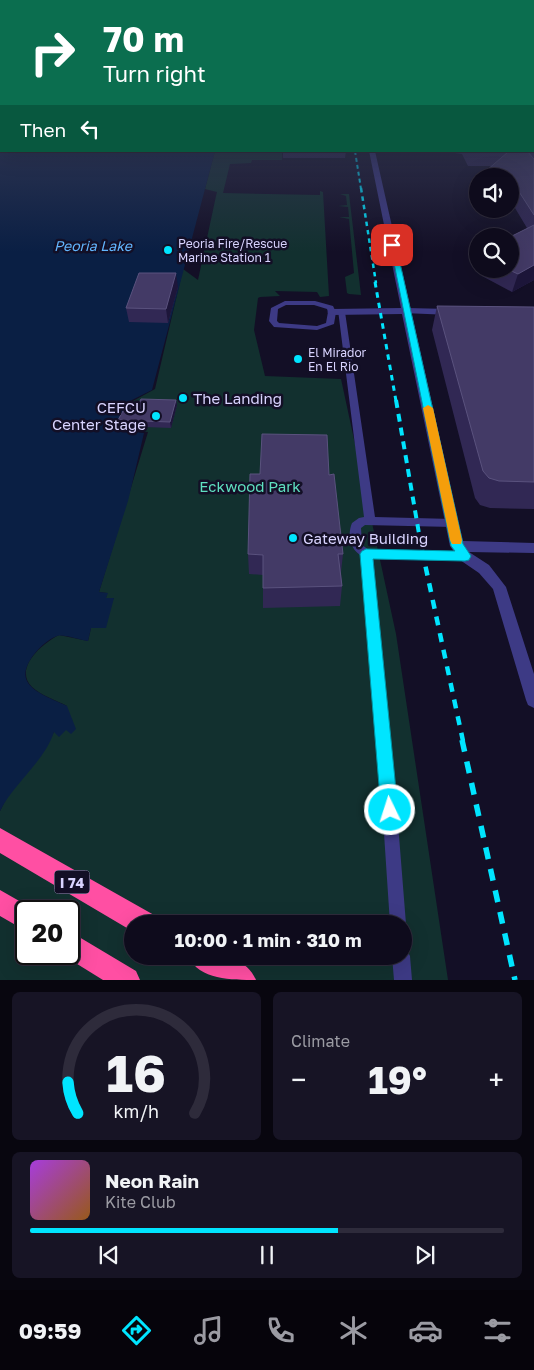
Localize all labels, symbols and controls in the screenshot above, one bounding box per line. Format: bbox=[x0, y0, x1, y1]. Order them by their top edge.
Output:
text: 70 m bbox=[103, 18, 184, 60]
icon: right bbox=[20, 20, 85, 85]
text: Turn right bbox=[103, 60, 206, 87]
icon: left bbox=[76, 115, 104, 143]
text: Then bbox=[20, 118, 66, 141]
map controls bbox=[469, 168, 519, 278]
button: sound bbox=[469, 168, 519, 218]
pin bbox=[371, 224, 413, 266]
button: search bbox=[469, 228, 519, 278]
icon: arrive bbox=[378, 231, 406, 259]
place label: Peoria Fire/Rescue Marine Station 1 bbox=[178, 236, 287, 265]
water label: Peoria Lake bbox=[54, 237, 133, 254]
marker: Peoria Fire/Rescue Marine Station 1 bbox=[162, 244, 174, 256]
place label: El Mirador En El Rio bbox=[308, 345, 367, 374]
marker: El Mirador En El Rio bbox=[292, 353, 304, 365]
place label: The Landing bbox=[193, 389, 282, 407]
marker: The Landing bbox=[177, 392, 189, 404]
place label: CEFCU Center Stage bbox=[52, 398, 146, 433]
marker: CEFCU Center Stage bbox=[150, 410, 162, 422]
park label: Eckwood Park bbox=[199, 477, 301, 495]
place label: Gateway Building bbox=[303, 529, 428, 547]
marker: Gateway Building bbox=[287, 532, 299, 544]
position arrow bbox=[363, 783, 415, 835]
road number: I 74 bbox=[54, 870, 90, 894]
speed limit sign: 20 bbox=[15, 900, 80, 965]
text: 10:00 · 1 min · 310 m bbox=[174, 928, 362, 951]
text: Climate bbox=[291, 1031, 350, 1051]
text: 16 bbox=[107, 1041, 166, 1103]
text: 19° bbox=[368, 1057, 427, 1102]
text: − bbox=[291, 1063, 306, 1096]
text: + bbox=[489, 1063, 504, 1096]
text: km/h bbox=[114, 1100, 159, 1122]
text: Neon Rain bbox=[105, 1169, 199, 1192]
text: Kite Club bbox=[105, 1192, 176, 1212]
icon: previous bbox=[95, 1241, 123, 1269]
icon: pause bbox=[253, 1241, 281, 1269]
icon: next bbox=[411, 1241, 439, 1269]
icon: directions bbox=[119, 1313, 154, 1348]
icon: music bbox=[191, 1313, 226, 1348]
icon: phone bbox=[263, 1313, 298, 1348]
icon: climate bbox=[336, 1313, 371, 1348]
icon: car bbox=[408, 1313, 443, 1348]
icon: filters bbox=[480, 1313, 515, 1348]
text: 09:59 bbox=[19, 1317, 81, 1344]

